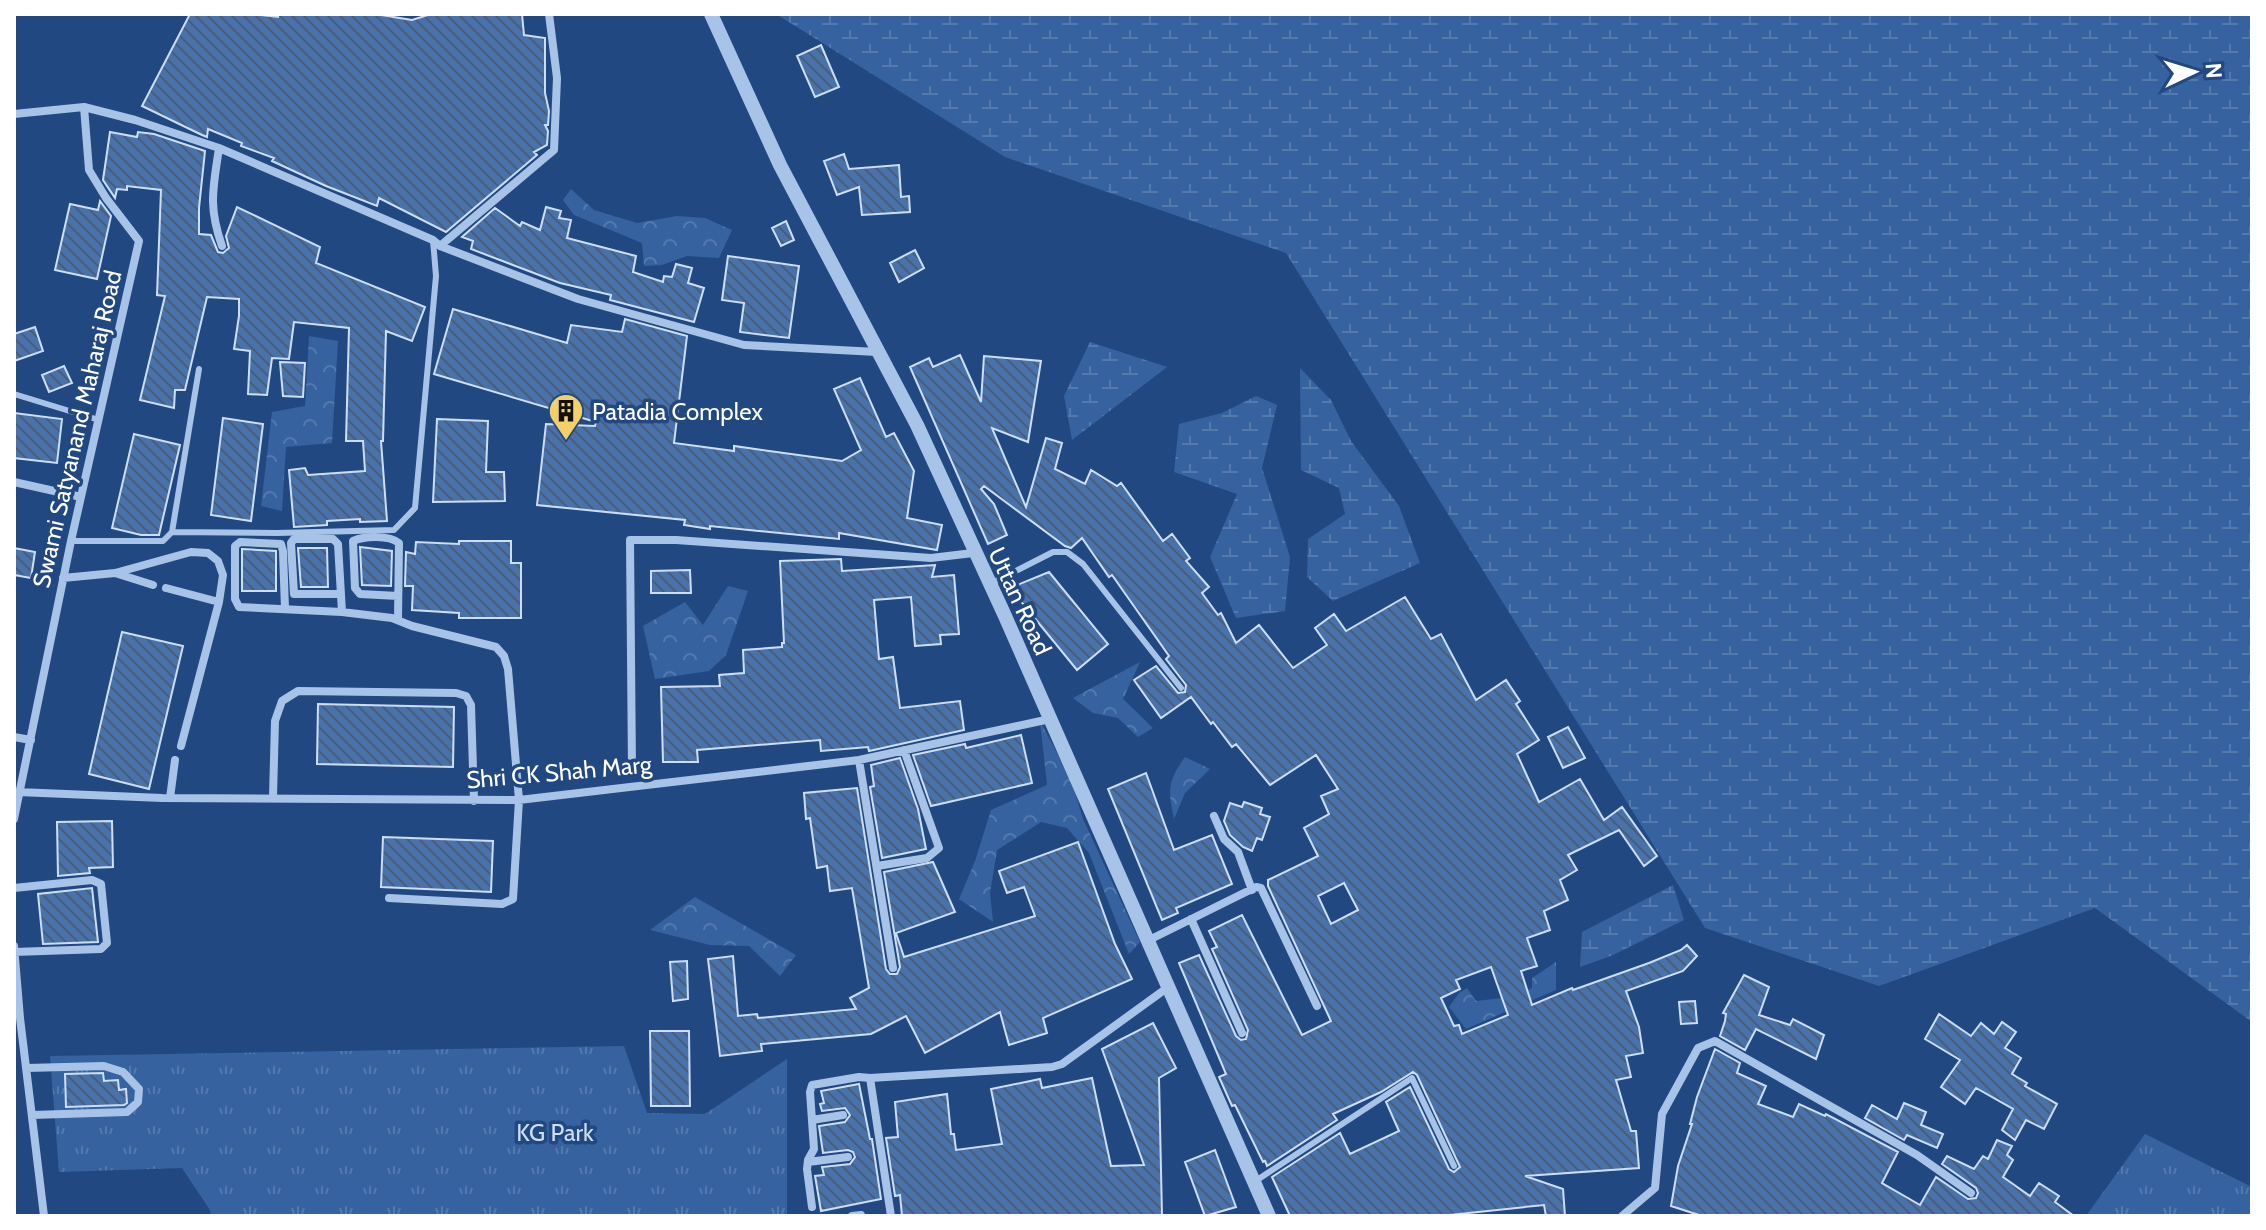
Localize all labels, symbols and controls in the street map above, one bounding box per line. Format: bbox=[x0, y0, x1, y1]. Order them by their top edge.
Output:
north arrow bbox=[2154, 32, 2234, 112]
text: N bbox=[2199, 62, 2227, 79]
street label: Swami Satyanand Maharaj Road bbox=[26, 267, 128, 591]
building icon: Patadia Complex bbox=[547, 392, 585, 442]
place label: Patadia Complex bbox=[592, 397, 763, 426]
street label: Uttan Road bbox=[982, 542, 1058, 660]
street label: Shri CK Shah Marg bbox=[465, 749, 654, 795]
park label: KG Park bbox=[516, 1118, 594, 1147]

